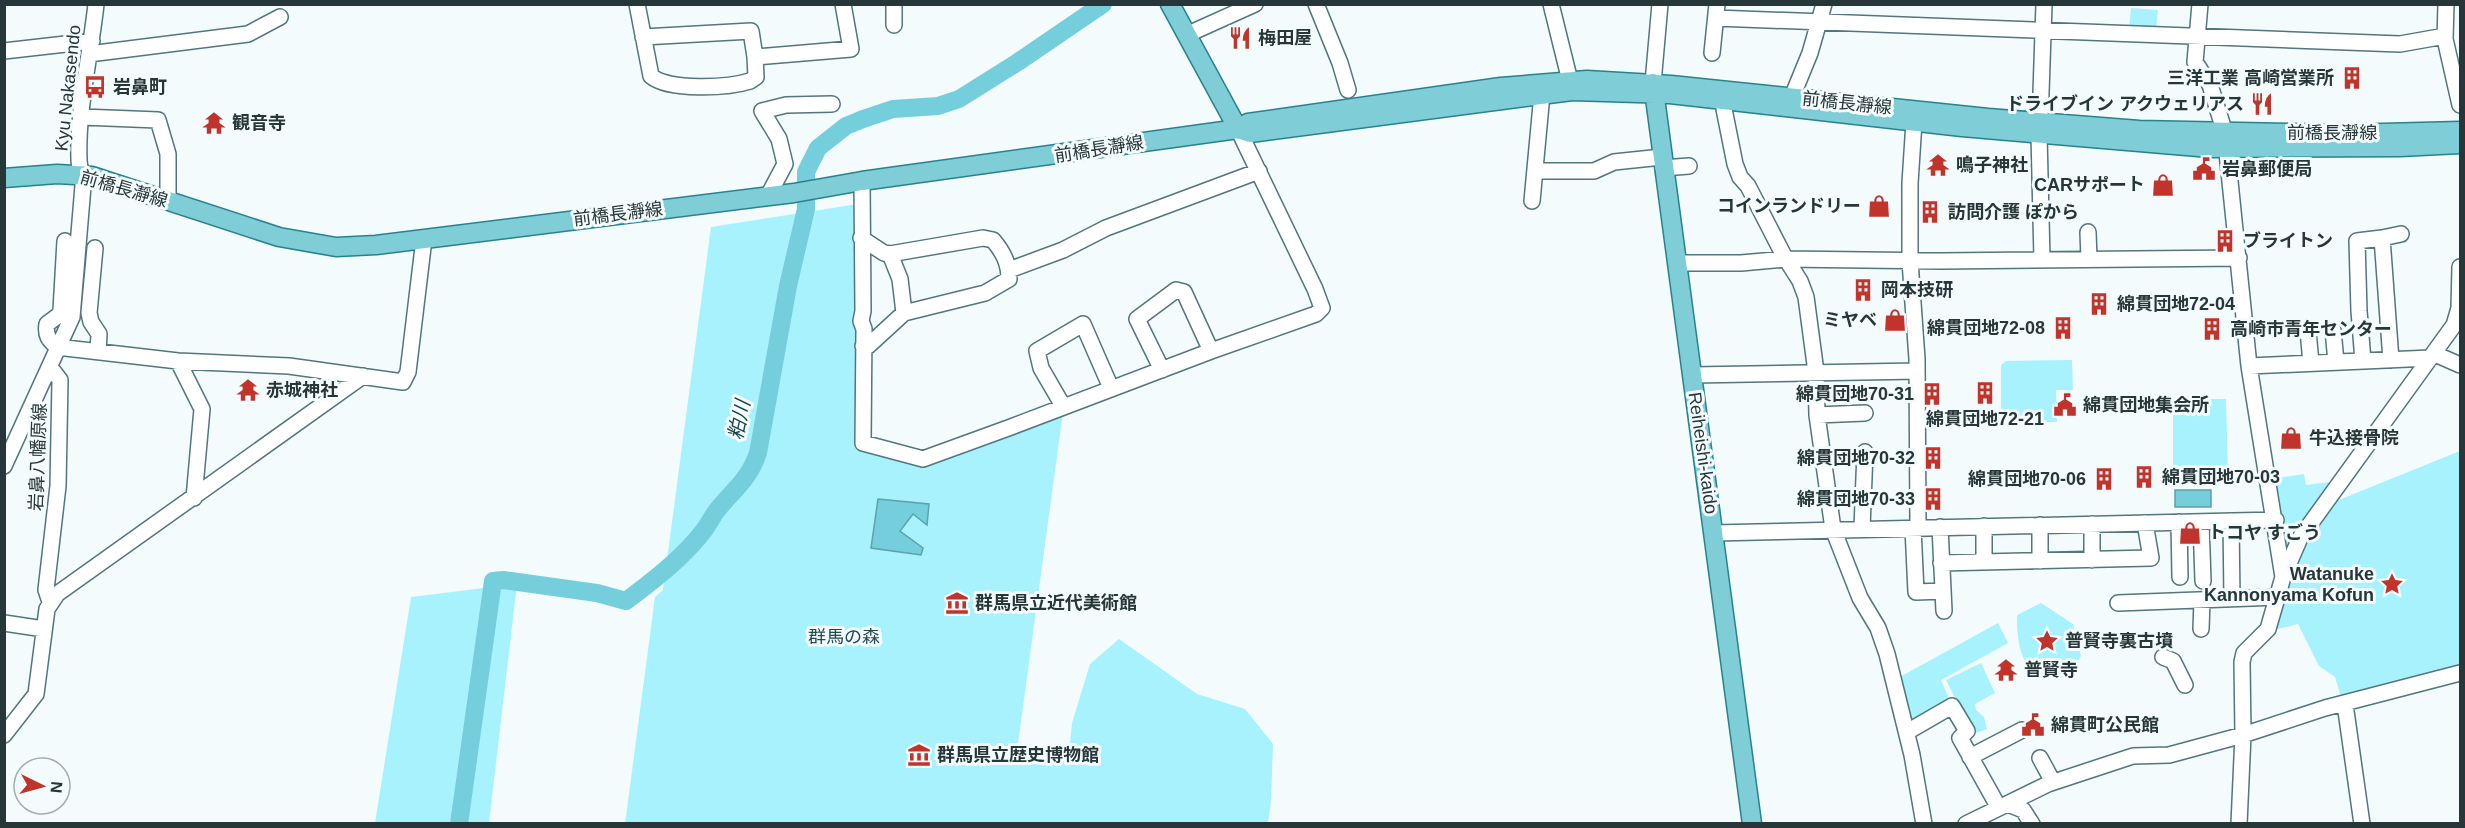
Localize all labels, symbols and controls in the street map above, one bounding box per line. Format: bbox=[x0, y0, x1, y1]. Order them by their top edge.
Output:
street label: Kyu Nakasendo bbox=[51, 24, 85, 152]
restaurant icon: 梅田屋 bbox=[1227, 25, 1253, 51]
place label: 梅田屋 bbox=[1258, 28, 1312, 48]
building icon: 三洋工業 高崎営業所 bbox=[2339, 65, 2365, 91]
place label: 三洋工業 高崎営業所 bbox=[2167, 68, 2334, 88]
bus stop icon: 岩鼻町 bbox=[82, 74, 108, 100]
place label: 岩鼻町 bbox=[113, 77, 167, 97]
street label: 前橋長瀞線 bbox=[1801, 88, 1893, 118]
restaurant icon: ドライブイン アクウェリアス bbox=[2249, 91, 2275, 117]
place label: ドライブイン アクウェリアス bbox=[2006, 94, 2244, 114]
temple icon: 観音寺 bbox=[201, 110, 227, 136]
place label: 観音寺 bbox=[232, 113, 286, 133]
street label: 前橋長瀞線 bbox=[2287, 123, 2377, 143]
street label: 前橋長瀞線 bbox=[1053, 132, 1145, 166]
temple icon: 鳴子神社 bbox=[1925, 152, 1951, 178]
place label: 鳴子神社 bbox=[1956, 155, 2028, 175]
public building icon: 岩鼻郵便局 bbox=[2191, 156, 2217, 182]
place label: 岩鼻郵便局 bbox=[2222, 159, 2312, 179]
street label: 前橋長瀞線 bbox=[78, 167, 170, 211]
shop icon: CARサポート bbox=[2150, 172, 2176, 198]
place label: CARサポート bbox=[2034, 175, 2145, 195]
shop icon: コインランドリー bbox=[1866, 193, 1892, 219]
place label: コインランドリー bbox=[1717, 196, 1861, 216]
street label: 前橋長瀞線 bbox=[572, 199, 664, 229]
building icon: 訪問介護 ぽから bbox=[1917, 199, 1943, 225]
place label: 訪問介護 ぽから bbox=[1948, 202, 2079, 222]
building icon: ブライトン bbox=[2212, 228, 2238, 254]
place label: ブライトン bbox=[2243, 231, 2333, 251]
building icon: 岡本技研 bbox=[1850, 277, 1876, 303]
place label: 岡本技研 bbox=[1881, 280, 1953, 300]
building icon: 綿貫団地72-04 bbox=[2086, 291, 2112, 317]
place label: 綿貫団地72-04 bbox=[2117, 294, 2235, 314]
shop icon: ミヤベ bbox=[1882, 307, 1908, 333]
place label: ミヤベ bbox=[1823, 310, 1877, 330]
building icon: 綿貫団地72-08 bbox=[2050, 315, 2076, 341]
building icon: 高崎市青年センター bbox=[2199, 316, 2225, 342]
place label: 綿貫団地72-08 bbox=[1927, 318, 2045, 338]
place label: 高崎市青年センター bbox=[2230, 319, 2392, 339]
temple icon: 赤城神社 bbox=[235, 377, 261, 403]
place label: 赤城神社 bbox=[266, 380, 338, 400]
building icon: 綿貫団地72-21 bbox=[1972, 380, 1998, 406]
building icon: 綿貫団地70-31 bbox=[1919, 381, 1945, 407]
place label: 綿貫団地70-31 bbox=[1796, 384, 1914, 404]
street label: Reiheishi-kaido bbox=[1685, 391, 1721, 515]
public building icon: 綿貫団地集会所 bbox=[2052, 392, 2078, 418]
place label: 綿貫団地集会所 bbox=[2083, 395, 2209, 415]
water label: 粕川 bbox=[724, 396, 754, 442]
street label: 岩鼻八幡原線 bbox=[26, 403, 50, 511]
place label: 綿貫団地72-21 bbox=[1926, 409, 2044, 429]
shop icon: 牛込接骨院 bbox=[2278, 425, 2304, 451]
place label: 牛込接骨院 bbox=[2309, 428, 2399, 448]
building icon: 綿貫団地70-32 bbox=[1920, 445, 1946, 471]
place label: 綿貫団地70-32 bbox=[1797, 448, 1915, 468]
building icon: 綿貫団地70-03 bbox=[2131, 464, 2157, 490]
building icon: 綿貫団地70-06 bbox=[2091, 466, 2117, 492]
place label: 綿貫団地70-03 bbox=[2162, 467, 2280, 487]
place label: 綿貫団地70-06 bbox=[1968, 469, 2086, 489]
building icon: 綿貫団地70-33 bbox=[1920, 486, 1946, 512]
place label: 綿貫団地70-33 bbox=[1797, 489, 1915, 509]
shop icon: トコヤ すごう bbox=[2177, 520, 2203, 546]
place label: トコヤ すごう bbox=[2208, 523, 2321, 543]
place label: Watanuke Kannonyama Kofun bbox=[2204, 564, 2374, 605]
place icon: Watanuke Kannonyama Kofun bbox=[2379, 571, 2405, 597]
museum icon: 群馬県立近代美術館 bbox=[944, 590, 970, 616]
place label: 群馬県立近代美術館 bbox=[975, 593, 1137, 613]
park label: 群馬の森 bbox=[808, 627, 880, 647]
place icon: 普賢寺裏古墳 bbox=[2034, 628, 2060, 654]
place label: 普賢寺裏古墳 bbox=[2065, 631, 2173, 651]
temple icon: 普賢寺 bbox=[1993, 657, 2019, 683]
place label: 普賢寺 bbox=[2024, 660, 2078, 680]
public building icon: 綿貫町公民館 bbox=[2020, 712, 2046, 738]
place label: 綿貫町公民館 bbox=[2051, 715, 2159, 735]
museum icon: 群馬県立歴史博物館 bbox=[906, 742, 932, 768]
place label: 群馬県立歴史博物館 bbox=[937, 745, 1099, 765]
north arrow bbox=[12, 756, 72, 816]
text: N bbox=[47, 781, 65, 794]

